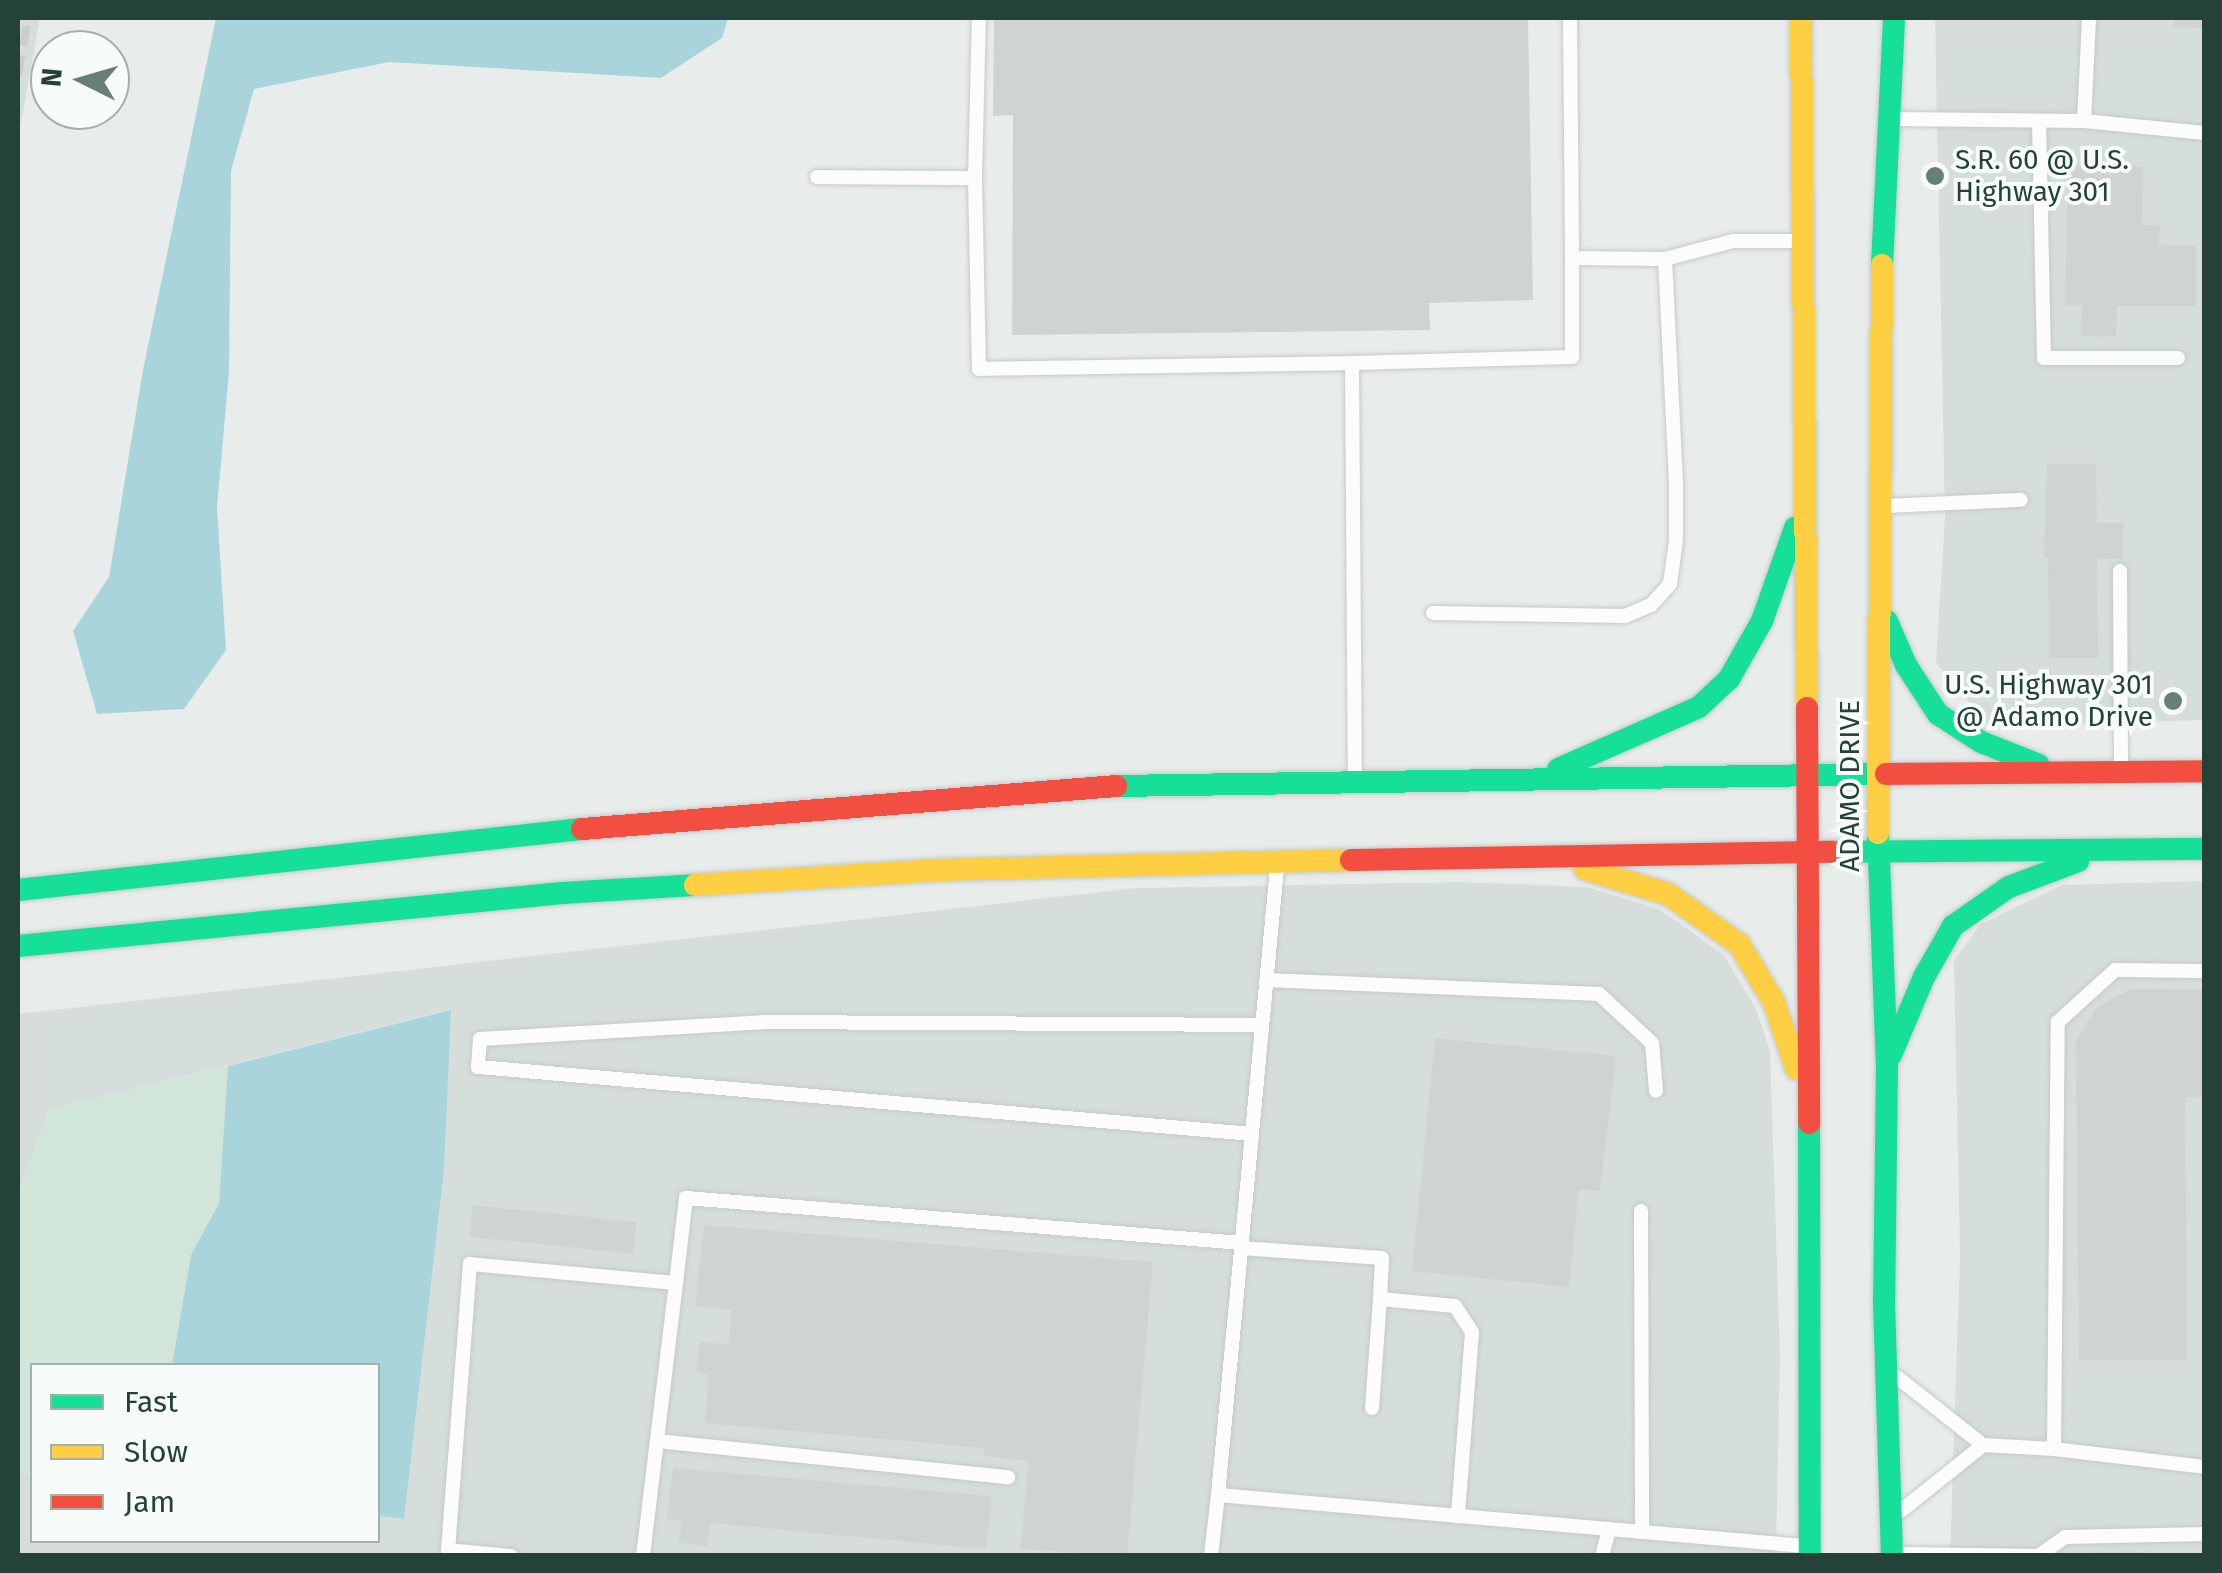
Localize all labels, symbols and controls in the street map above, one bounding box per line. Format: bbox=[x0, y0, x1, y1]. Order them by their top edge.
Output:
north arrow bbox=[30, 30, 130, 130]
text: N bbox=[34, 67, 69, 88]
place label: S.R. 60 @ U.S. Highway 301 bbox=[1955, 143, 2129, 209]
marker: S.R. 60 @ U.S. Highway 301 bbox=[1924, 165, 1946, 187]
place label: U.S. Highway 301 @ Adamo Drive bbox=[1944, 668, 2153, 734]
marker: U.S. Highway 301 @ Adamo Drive bbox=[2162, 690, 2184, 712]
street label: ADAMO DRIVE bbox=[1833, 700, 1867, 872]
legend bbox=[30, 1363, 380, 1543]
text: Fast bbox=[124, 1384, 178, 1420]
text: Slow bbox=[124, 1434, 188, 1470]
text: Jam bbox=[124, 1484, 175, 1520]

